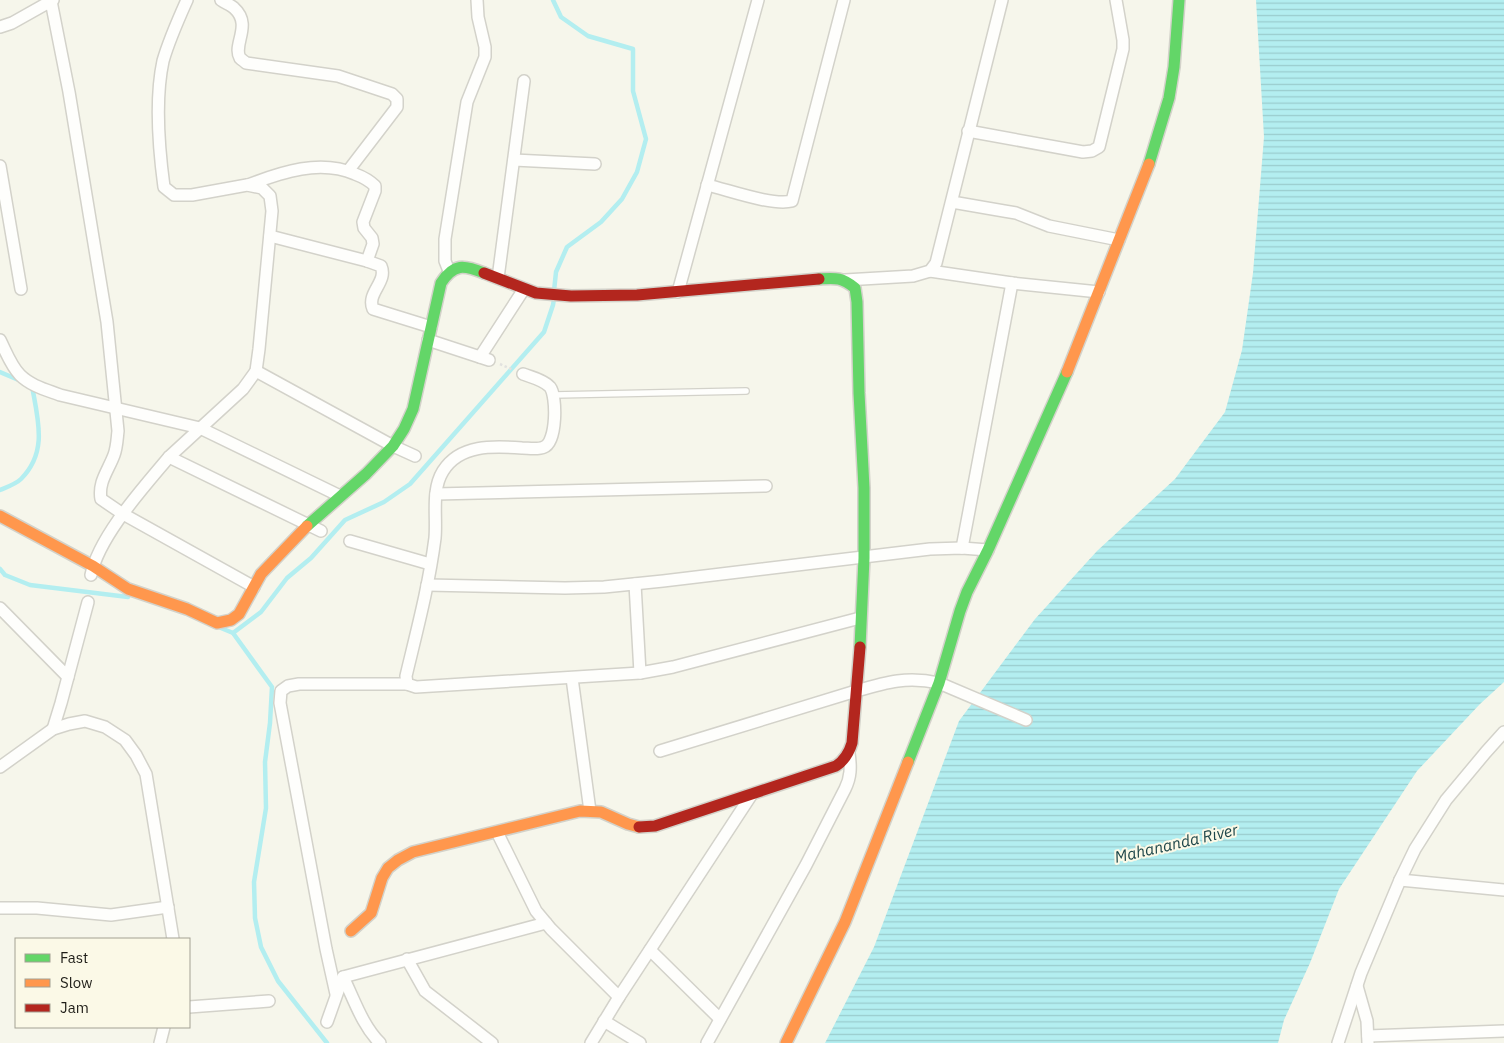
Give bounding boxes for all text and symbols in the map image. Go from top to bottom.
water label: Mahananda River [1112,819,1241,867]
legend [15,938,190,1028]
text: Fast [60,948,88,967]
text: Slow [60,973,93,992]
text: Jam [60,998,89,1017]

